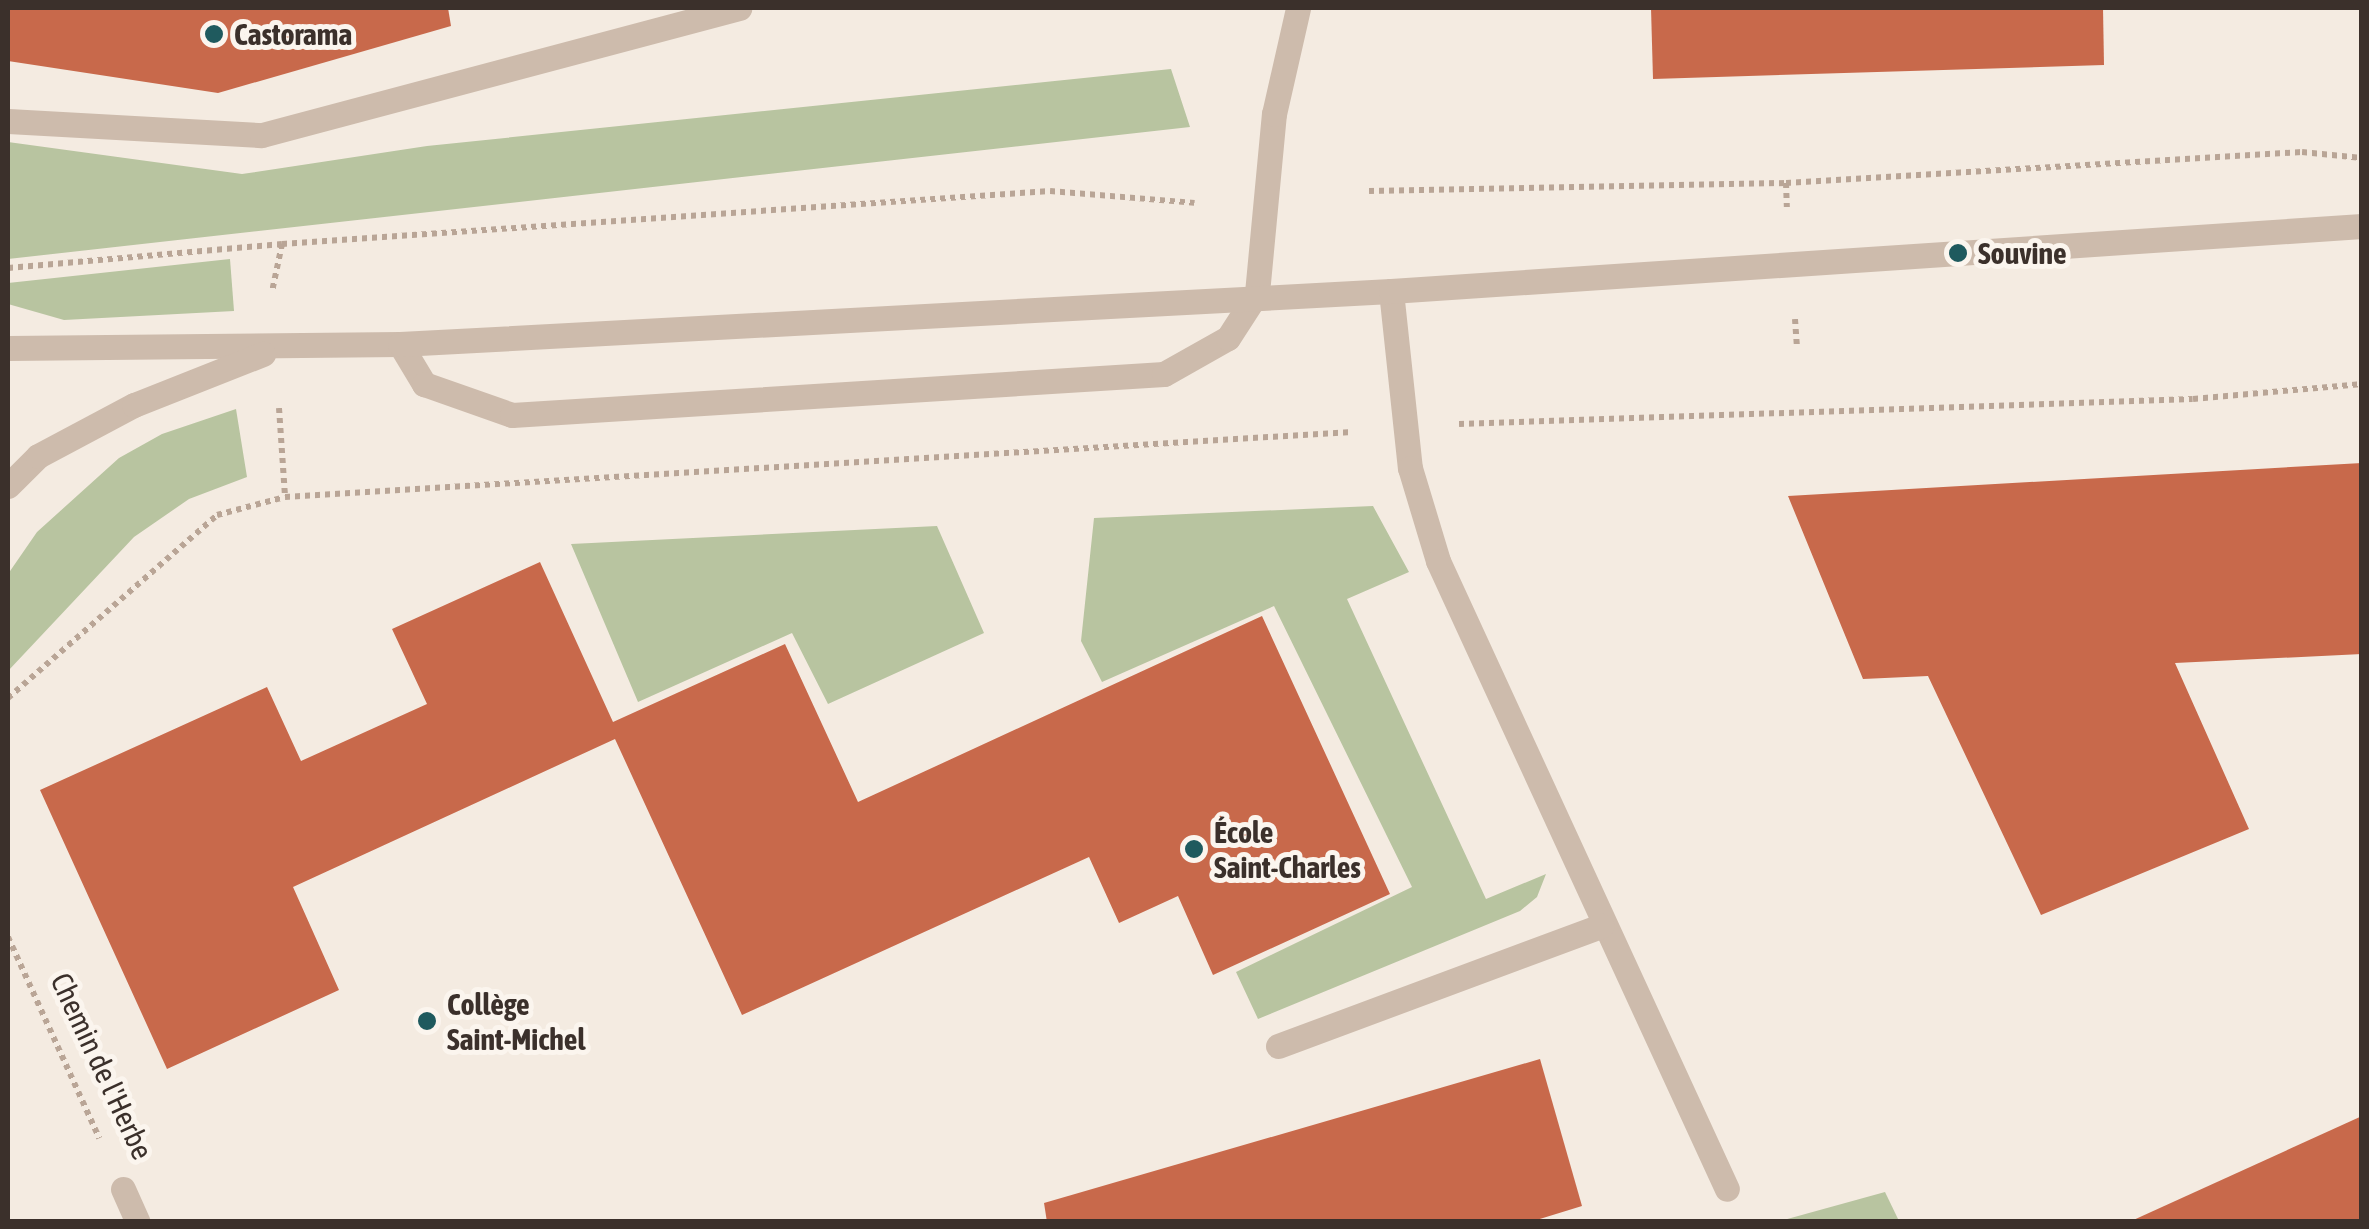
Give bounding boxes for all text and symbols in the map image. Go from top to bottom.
place label: Castorama [234,16,352,52]
marker: Castorama [203,23,225,45]
place label: Souvine [1978,235,2067,271]
marker: Souvine [1947,242,1969,264]
place label: École Saint-Charles [1214,814,1361,884]
marker: École Saint-Charles [1183,838,1205,860]
street label: Chemin de l'Herbe [43,967,161,1165]
place label: Collège Saint-Michel [447,986,585,1056]
marker: Collège Saint-Michel [416,1010,438,1032]

